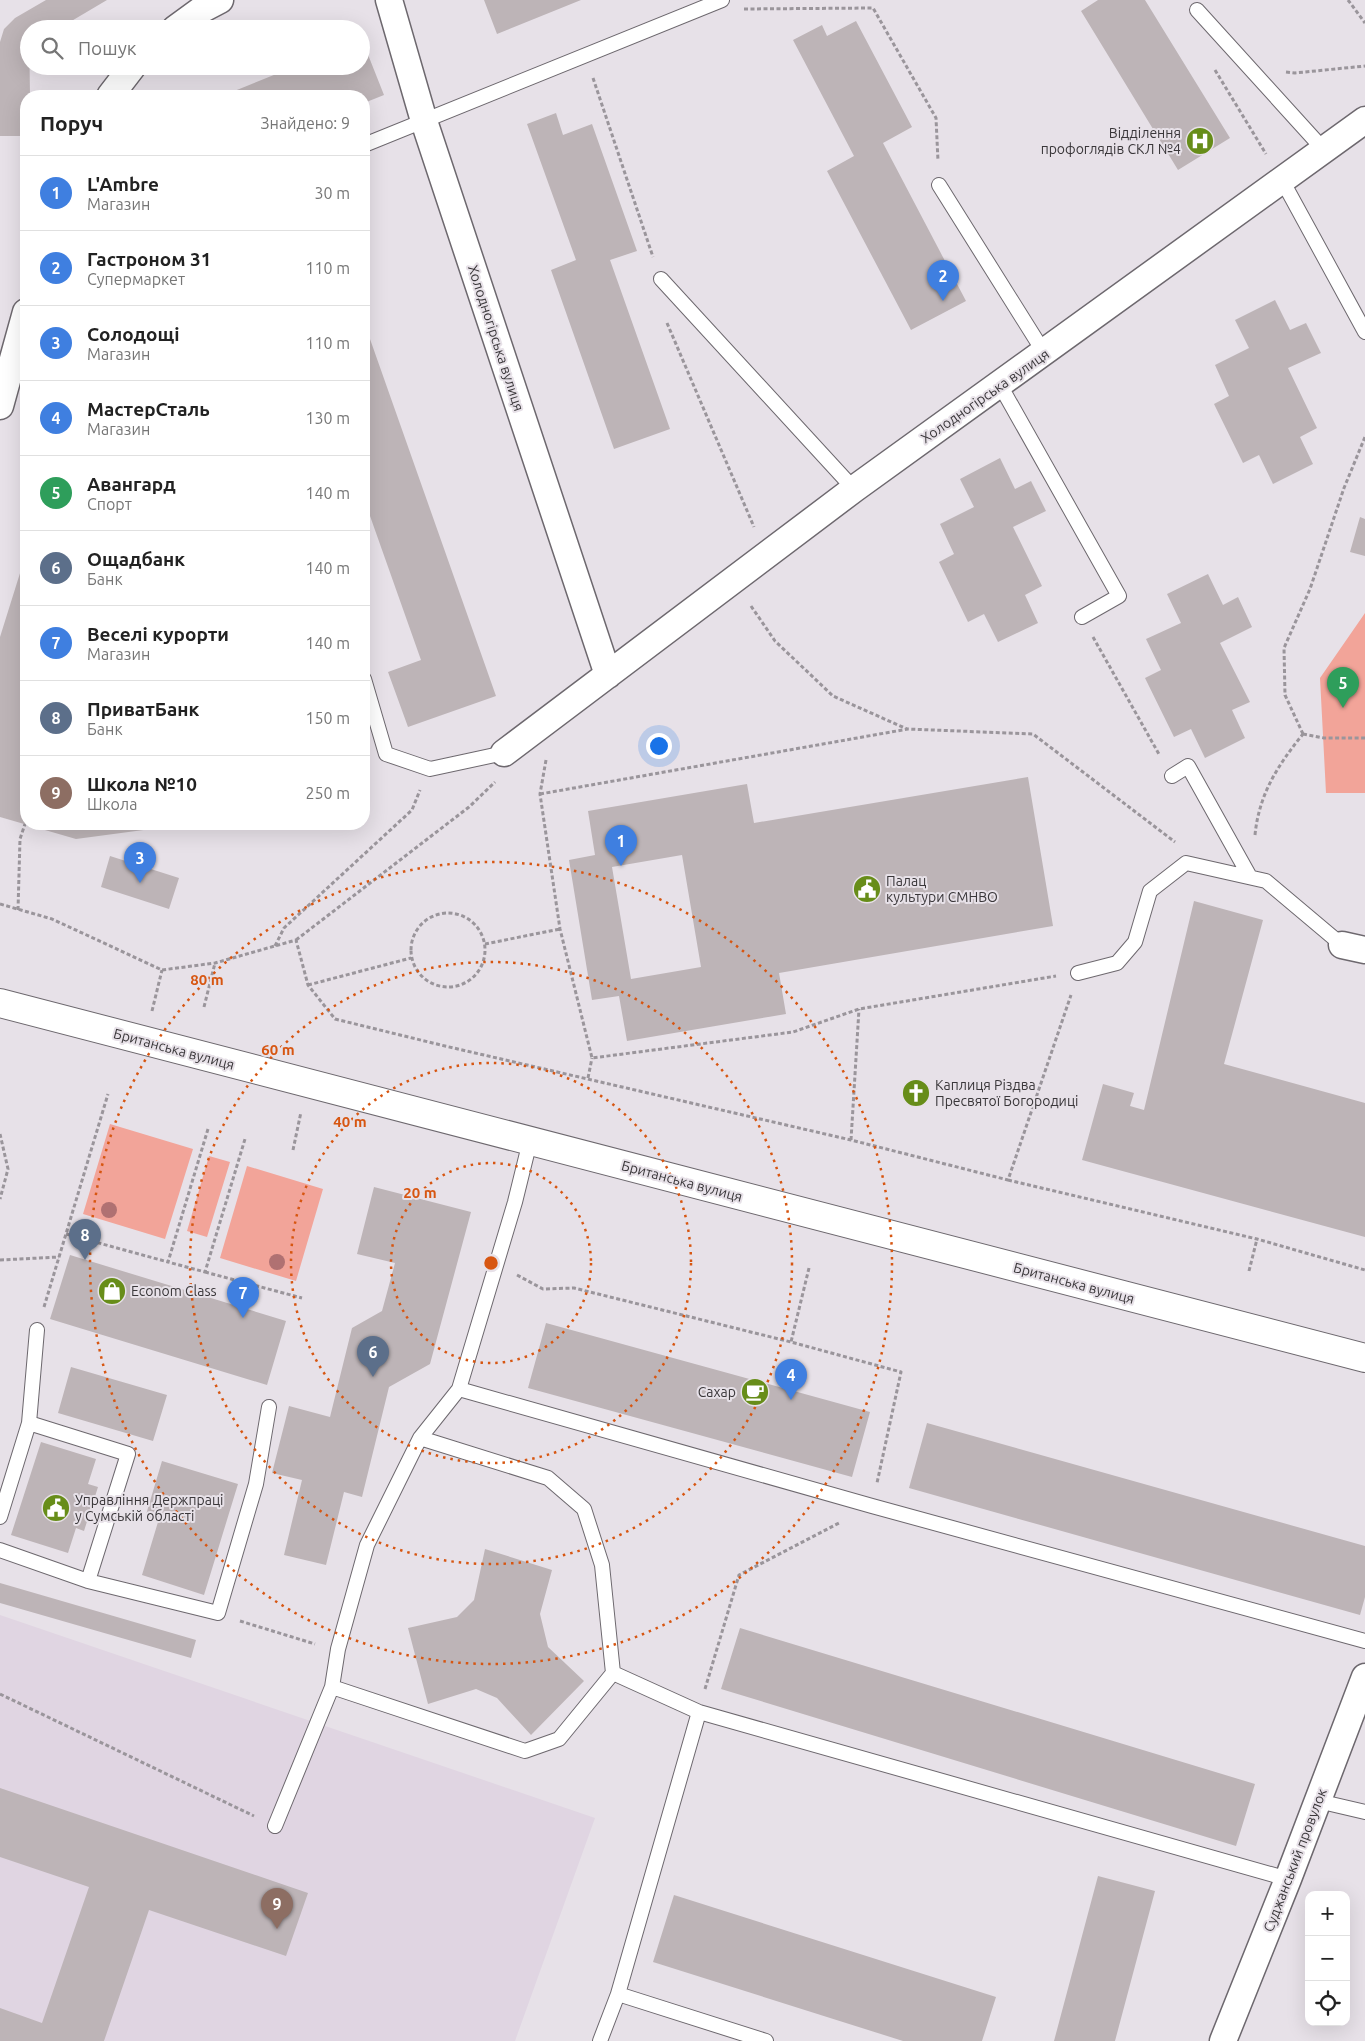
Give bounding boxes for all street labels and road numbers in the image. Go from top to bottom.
street label: Холодногірська вулиця [465,263,527,413]
street label: Холодногірська вулиця [918,346,1052,446]
street label: Британська вулиця [112,1025,236,1073]
street label: Британська вулиця [620,1157,744,1205]
street label: Британська вулиця [1012,1259,1136,1307]
street label: Суджанський провулок [1260,1786,1330,1934]

